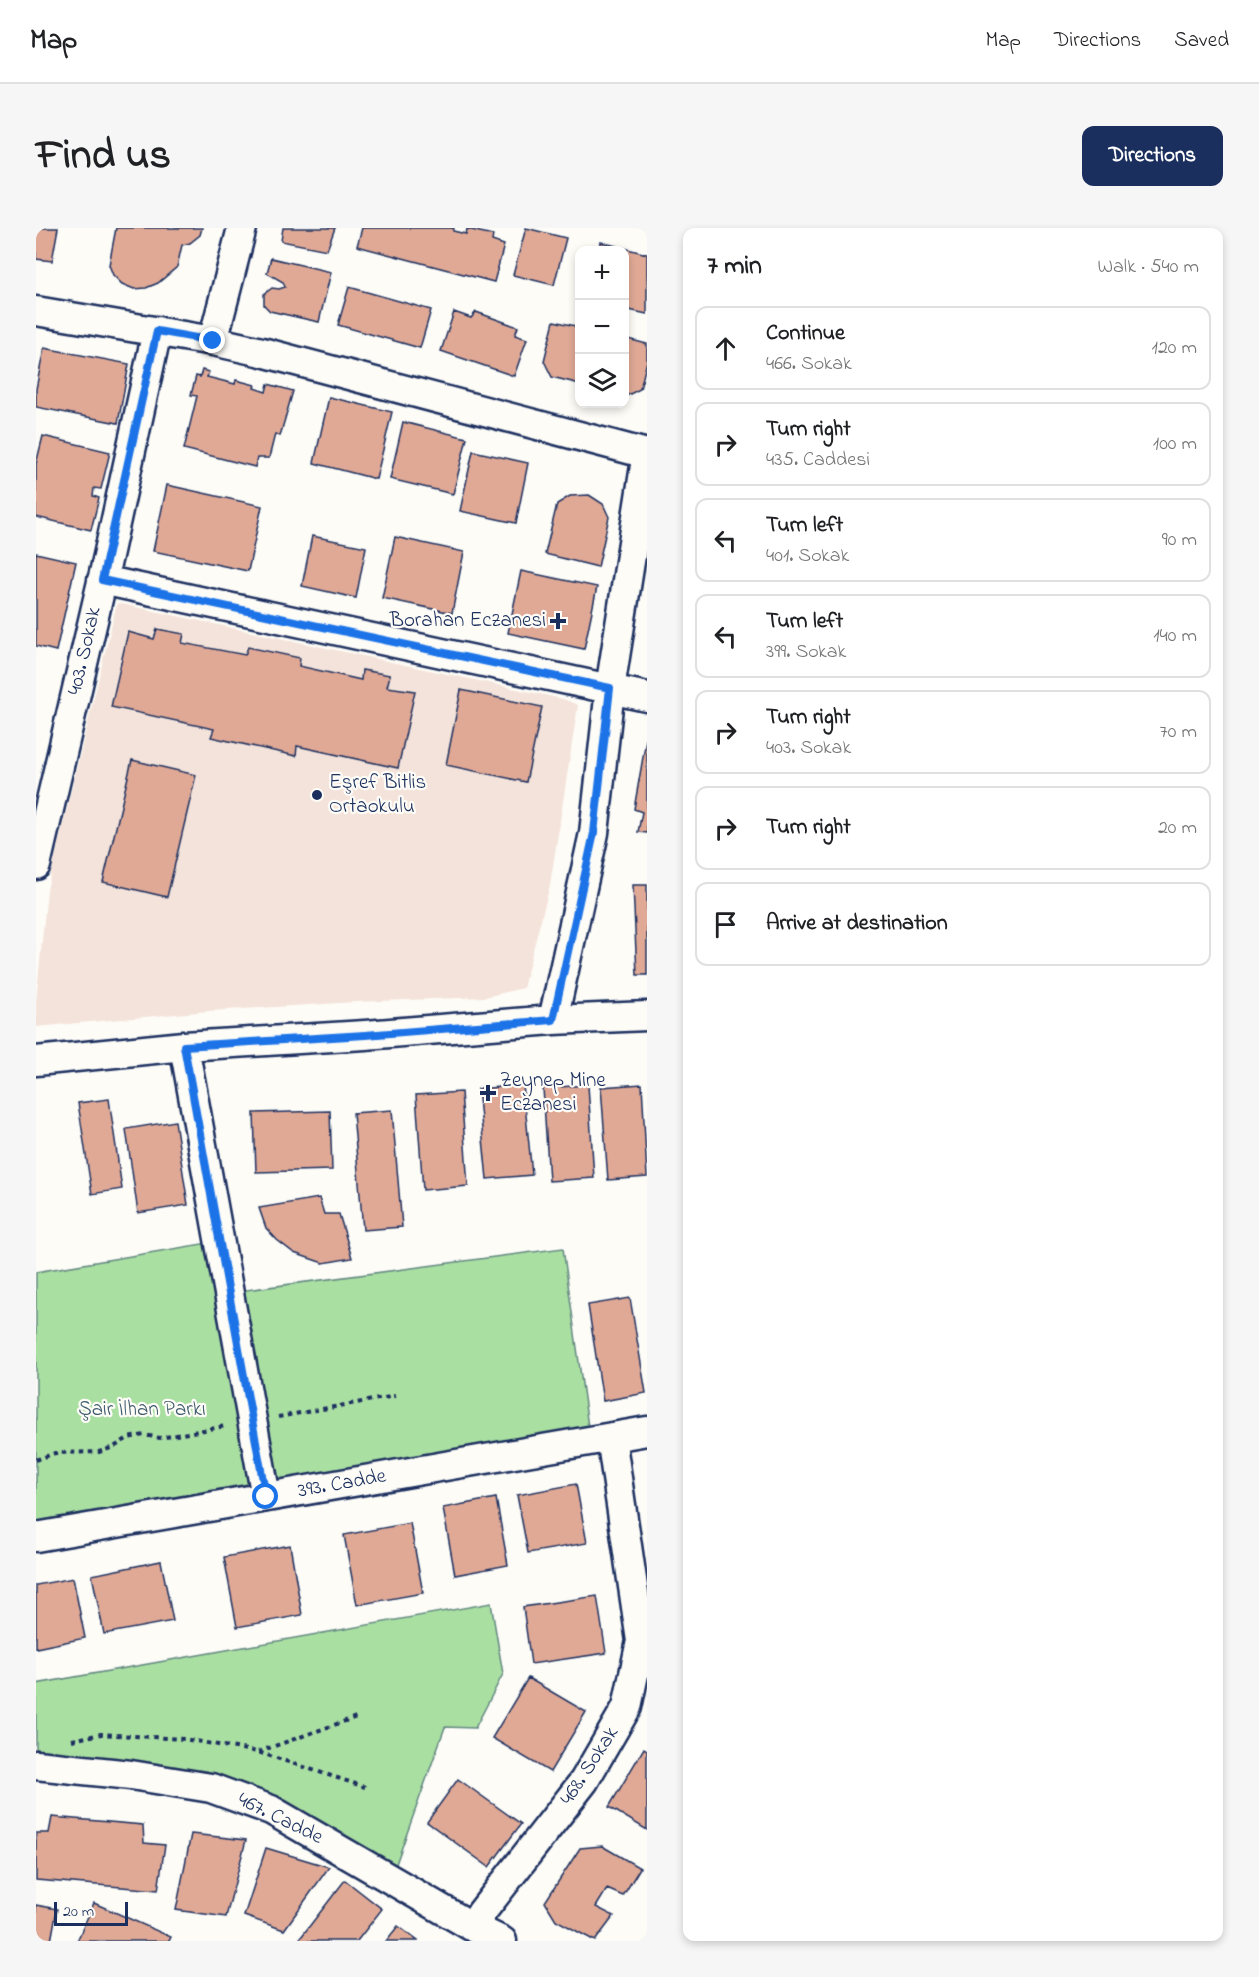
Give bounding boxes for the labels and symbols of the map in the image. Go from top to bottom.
route end [199,327,225,353]
street label: 403. Sokak [60,603,110,698]
place label: Borahan Eczanesi [389,606,546,636]
marker: Borahan Eczanesi [551,614,565,628]
place label: Eşref Bitlis Ortaokulu [329,768,426,822]
marker: Eşref Bitlis Ortaokulu [310,788,324,802]
place label: Zeynep Mine Eczanesi [500,1066,606,1120]
marker: Zeynep Mine Eczanesi [481,1086,495,1100]
park label: Şair İlhan Parkı [78,1395,206,1425]
street label: 393. Cadde [296,1461,389,1507]
route start [252,1483,278,1509]
street label: 468. Sokak [553,1720,627,1811]
street label: 467. Cadde [232,1785,328,1853]
scale bar [54,1899,128,1926]

